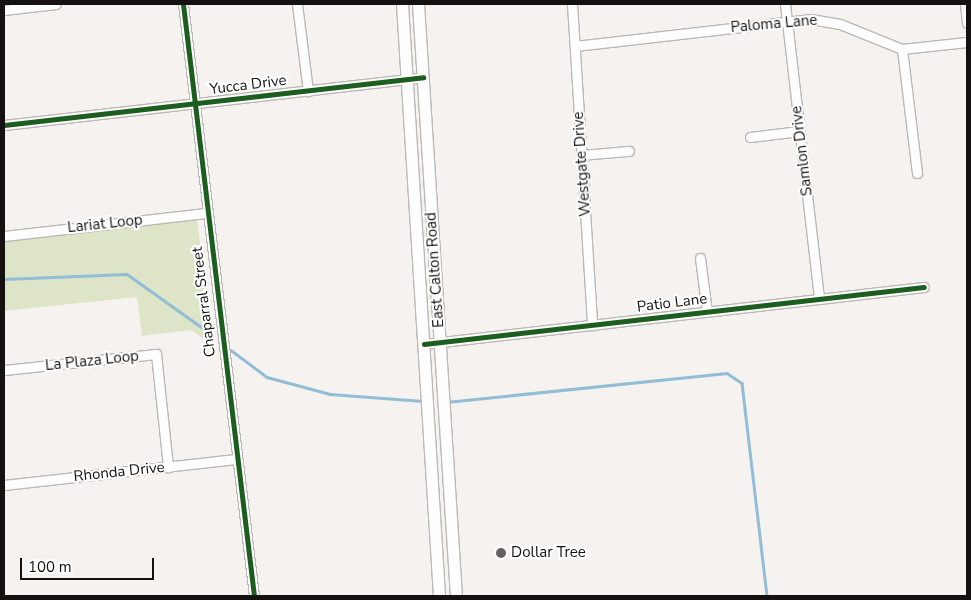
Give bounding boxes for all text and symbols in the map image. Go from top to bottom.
street label: Paloma Lane [730,11,818,37]
street label: Yucca Drive [209,71,287,99]
street label: Samlon Drive [788,105,816,197]
street label: Westgate Drive [569,111,595,217]
street label: Lariat Loop [67,211,143,237]
street label: East Calton Road [422,212,448,328]
street label: Chaparral Street [188,246,220,358]
street label: Patio Lane [636,290,708,316]
street label: La Plaza Loop [44,347,140,375]
street label: Rhonda Drive [73,458,165,486]
place label: Dollar Tree [511,544,586,562]
marker: Dollar Tree [495,547,507,559]
scale bar [22,548,156,580]
text: 100 m [28,557,72,577]

